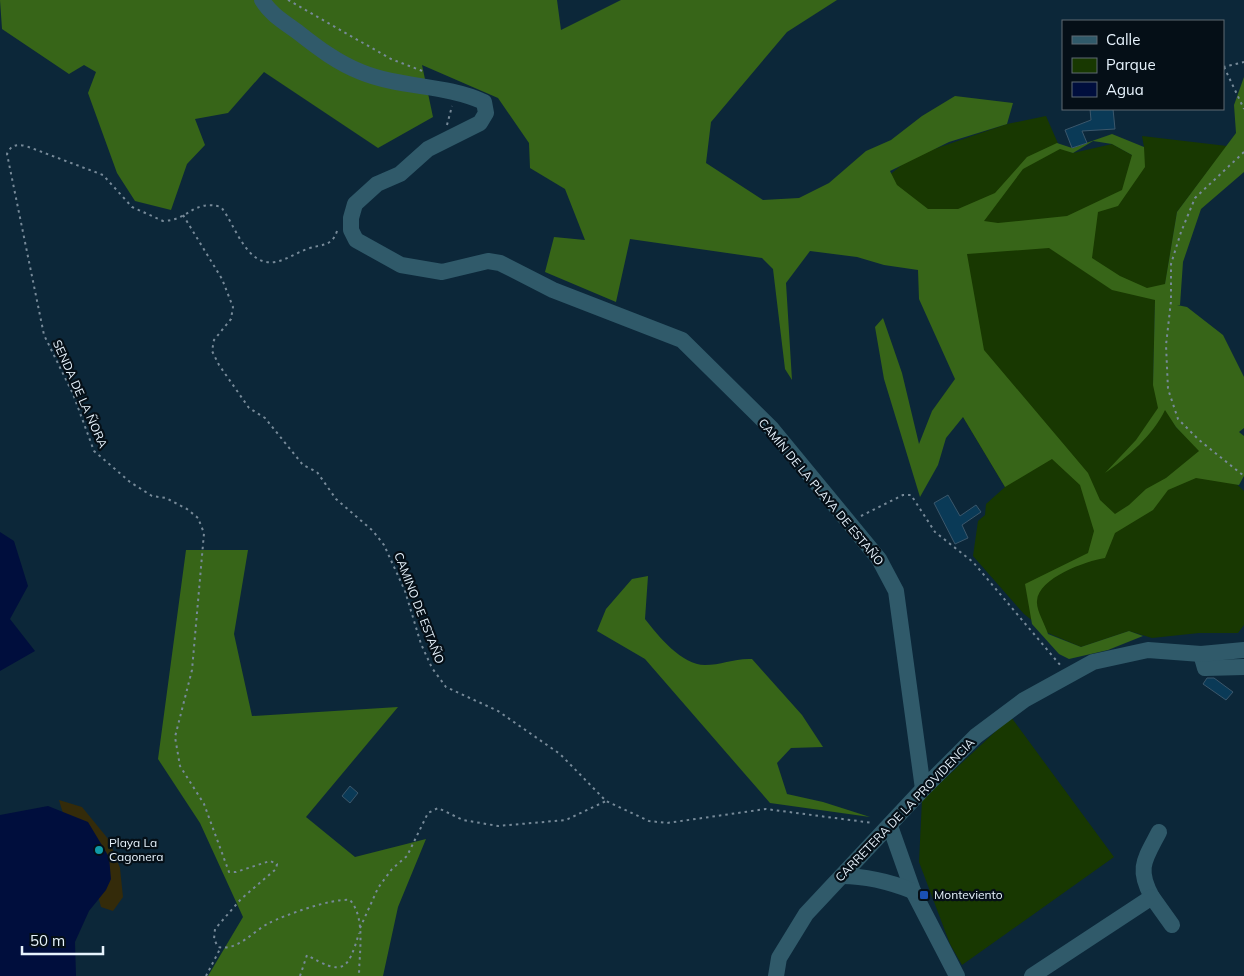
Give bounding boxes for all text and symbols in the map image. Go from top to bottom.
legend [1062,20,1224,110]
text: Calle [1106,30,1140,49]
text: Parque [1106,55,1156,74]
text: Agua [1106,80,1144,99]
street label: SENDA DE LA ÑORA [50,337,111,450]
street label: CAMÍN DE LA PLAYA DE ESTAÑO [756,415,887,568]
street label: CAMINO DE ESTAÑO [391,550,448,666]
street label: CARRETERA DE LA PROVIDENCIA [832,735,977,885]
place label: Playa La Cagonera [109,835,163,864]
marker: Playa La Cagonera [93,844,105,856]
place label: Monteviento [934,887,1003,902]
marker: Monteviento [918,889,930,901]
scale bar [22,924,104,956]
text: 50 m [30,931,65,950]

